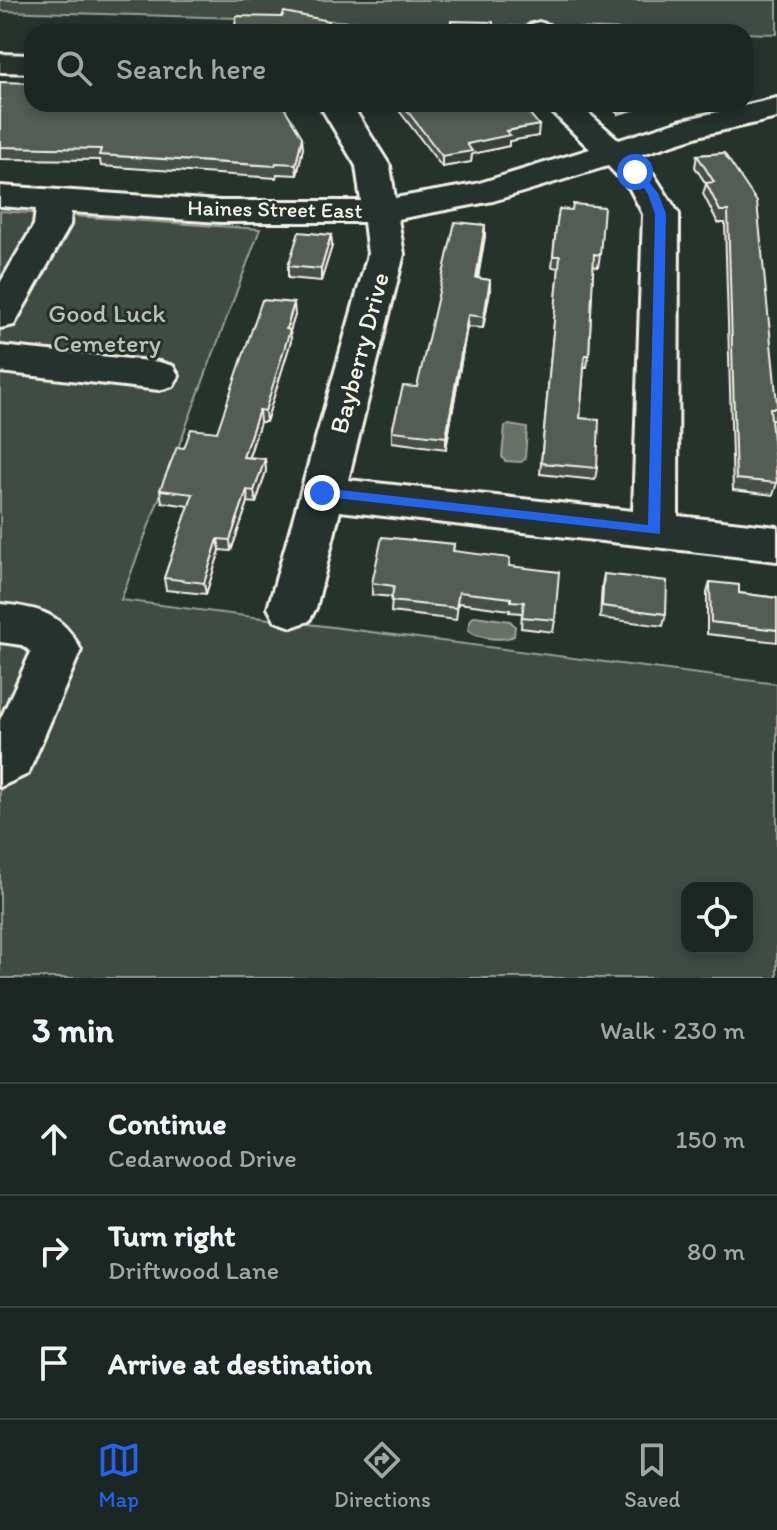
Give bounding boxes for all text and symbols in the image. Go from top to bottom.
search box [24,24,753,112]
icon: search [52,46,96,90]
text: Search here [116,50,266,87]
route start [617,154,653,190]
street label: Haines Street East [187,194,363,224]
street label: Bayberry Drive [322,269,396,437]
park label: Good Luck Cemetery [48,297,166,359]
route end [304,475,340,511]
map controls [681,882,753,954]
button: locate [681,882,753,954]
text: 3 min [32,1010,114,1051]
text: Walk · 230 m [600,1014,745,1046]
text: Continue [108,1105,227,1142]
icon: ahead [32,1117,76,1161]
text: 150 m [676,1123,745,1155]
text: Cedarwood Drive [108,1142,297,1174]
text: Turn right [108,1217,236,1254]
icon: right [32,1229,76,1273]
text: 80 m [687,1235,745,1267]
text: Driftwood Lane [108,1254,279,1286]
icon: arrive [32,1341,76,1385]
text: Arrive at destination [108,1345,372,1382]
tab: Map [97,1438,141,1513]
tab: Directions [334,1438,431,1513]
tab: Saved [624,1438,680,1513]

